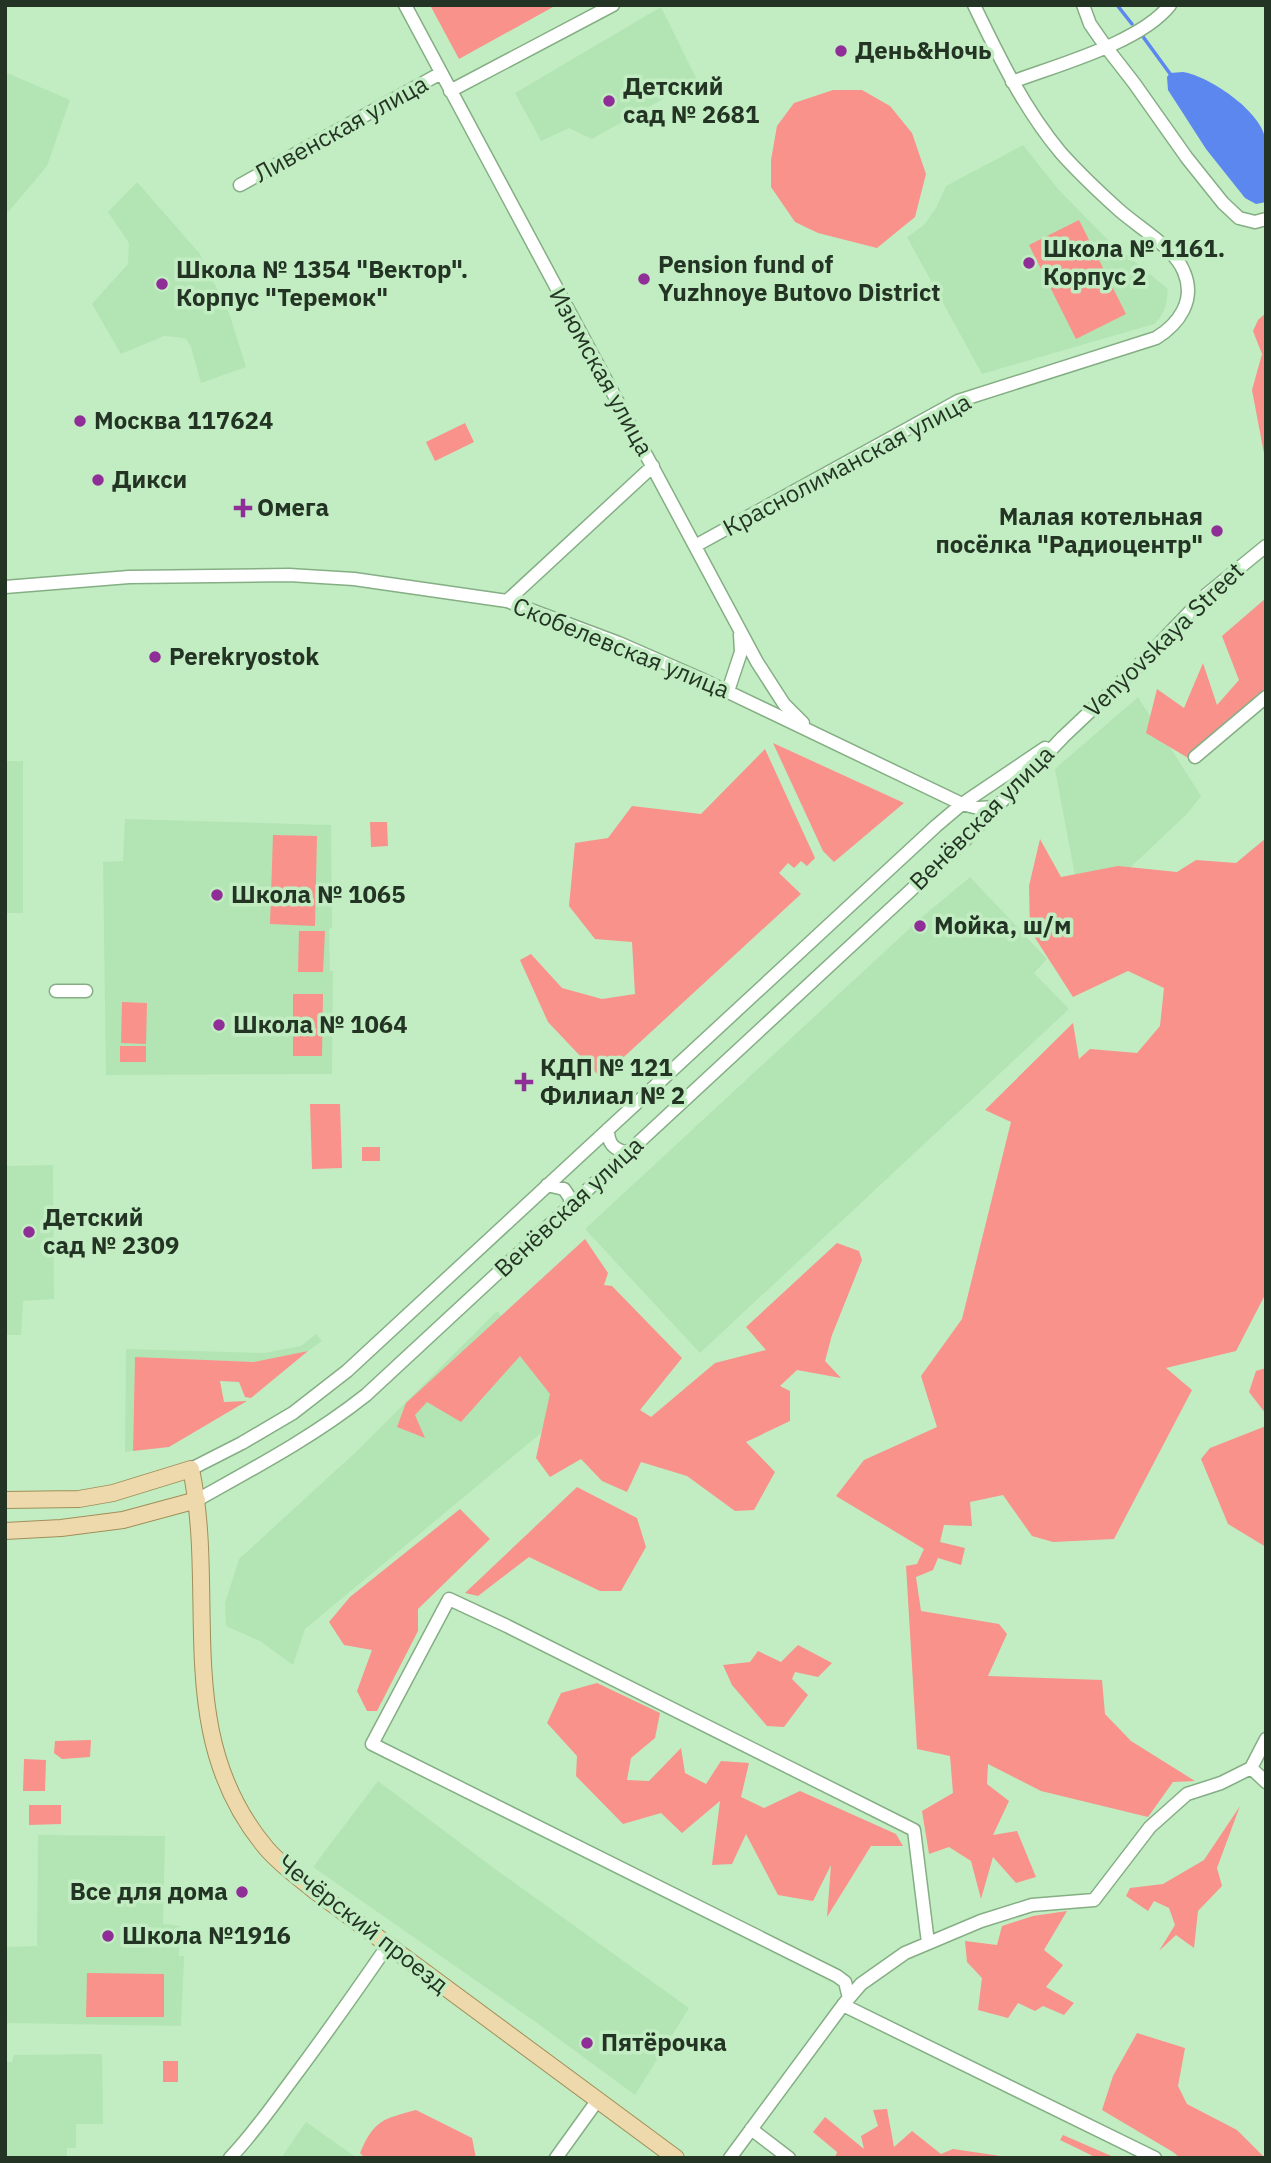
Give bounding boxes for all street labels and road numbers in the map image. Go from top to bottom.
street label: Ливенская улица [248,67,433,189]
street label: Изюмская улица [542,282,661,461]
street label: Краснолиманская улица [717,385,976,543]
street label: Venyovskaya Street [1077,555,1250,724]
street label: Скобелевская улица [508,589,735,705]
street label: Венёвская улица [902,738,1061,897]
street label: Венёвская улица [487,1129,650,1284]
street label: Чечёрский проезд [272,1846,456,2000]

